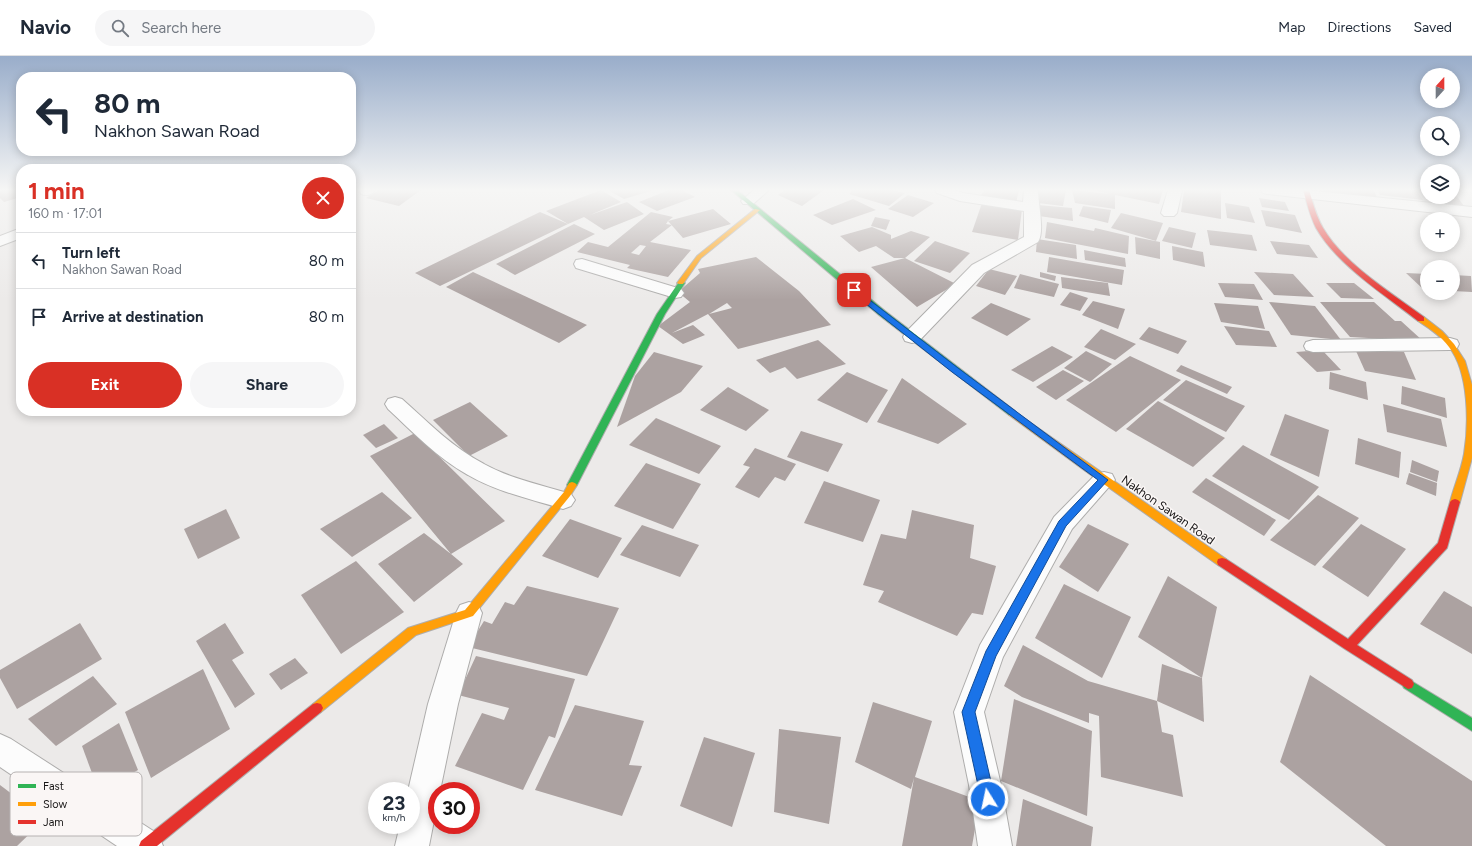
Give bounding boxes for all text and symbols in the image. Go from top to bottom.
search box [95,10,375,46]
text: Navio [20,16,71,39]
icon: search [109,17,131,39]
text: Search here [141,19,221,37]
text: Map [1278,19,1306,36]
text: Directions [1328,19,1391,36]
text: Saved [1413,19,1452,36]
north arrow [1420,68,1460,108]
map controls [1420,68,1460,300]
text: 80 m [94,86,160,120]
icon: left [28,88,80,140]
button: search [1420,116,1460,156]
text: Nakhon Sawan Road [94,120,260,142]
button: layers [1420,164,1460,204]
text: 1 min [28,176,85,205]
button: close [302,177,344,219]
text: 160 m · 17:01 [28,206,102,221]
button: + [1420,212,1460,252]
text: Turn left [62,244,120,262]
icon: left [28,250,50,272]
text: 80 m [309,252,344,270]
button: − [1420,260,1460,300]
text: Nakhon Sawan Road [62,262,182,277]
pin [837,273,871,307]
icon: arrive [843,279,865,301]
icon: arrive [28,306,50,328]
text: Arrive at destination [62,308,203,326]
text: 80 m [309,308,344,326]
button: Exit [28,362,182,408]
button: Share [190,362,344,408]
street label: Nakhon Sawan Road [1119,473,1217,547]
legend [10,772,142,836]
position arrow [967,778,1009,820]
text: Fast [43,780,64,793]
speed limit sign: 30 [428,782,480,834]
text: 23 [383,791,405,815]
text: Slow [43,798,67,811]
text: km/h [383,811,405,824]
text: Jam [43,816,64,829]

